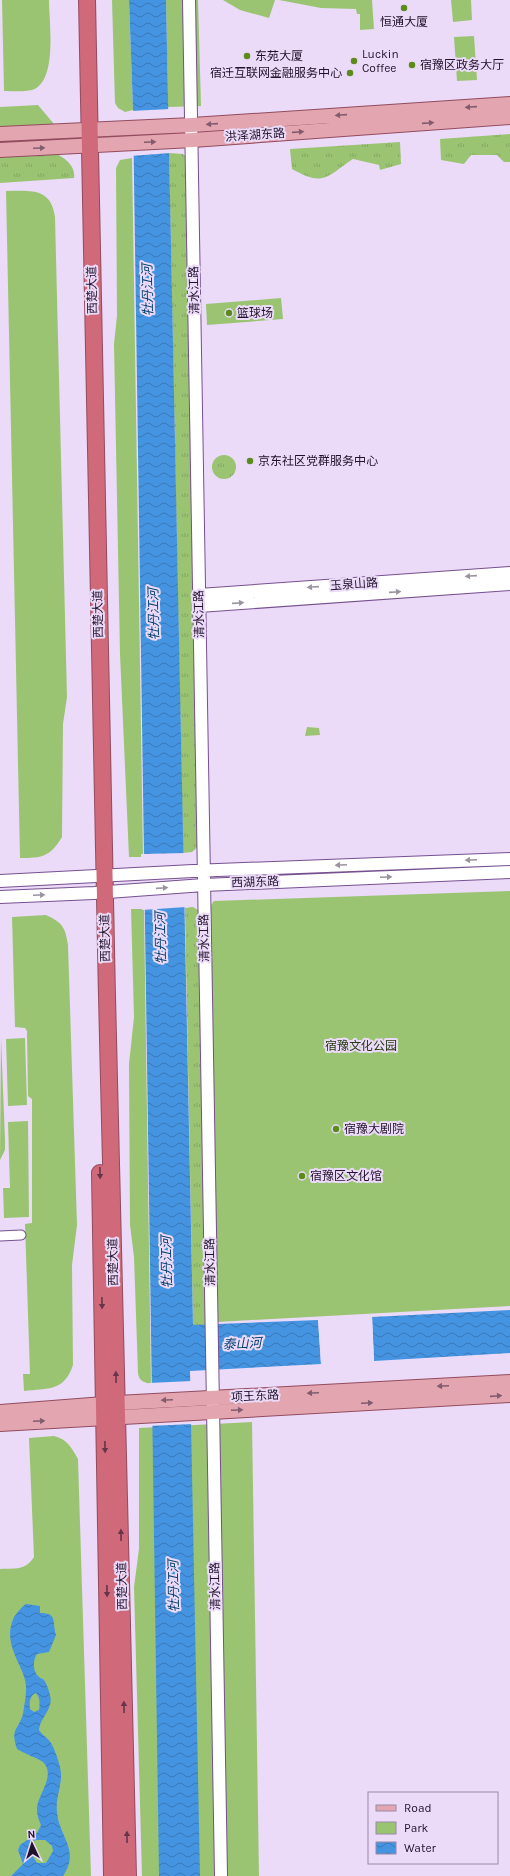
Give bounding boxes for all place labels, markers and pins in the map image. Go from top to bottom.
marker: 恒通大厦 [399,3,409,13]
place label: 恒通大厦 [380,15,428,29]
place label: Luckin Coffee [362,47,399,75]
place label: 东苑大厦 [255,49,303,63]
marker: 东苑大厦 [242,51,252,61]
marker: Luckin Coffee [349,56,359,66]
place label: 宿豫区政务大厅 [420,58,504,72]
marker: 宿豫区政务大厅 [407,60,417,70]
place label: 宿迁互联网金融服务中心 [210,66,342,80]
marker: 宿迁互联网金融服务中心 [345,68,355,78]
place label: 篮球场 [237,306,273,320]
marker: 篮球场 [224,308,234,318]
place label: 京东社区党群服务中心 [258,454,378,468]
marker: 京东社区党群服务中心 [245,456,255,466]
place label: 宿豫大剧院 [344,1122,404,1136]
marker: 宿豫大剧院 [331,1124,341,1134]
place label: 宿豫区文化馆 [310,1169,382,1183]
marker: 宿豫区文化馆 [297,1171,307,1181]

